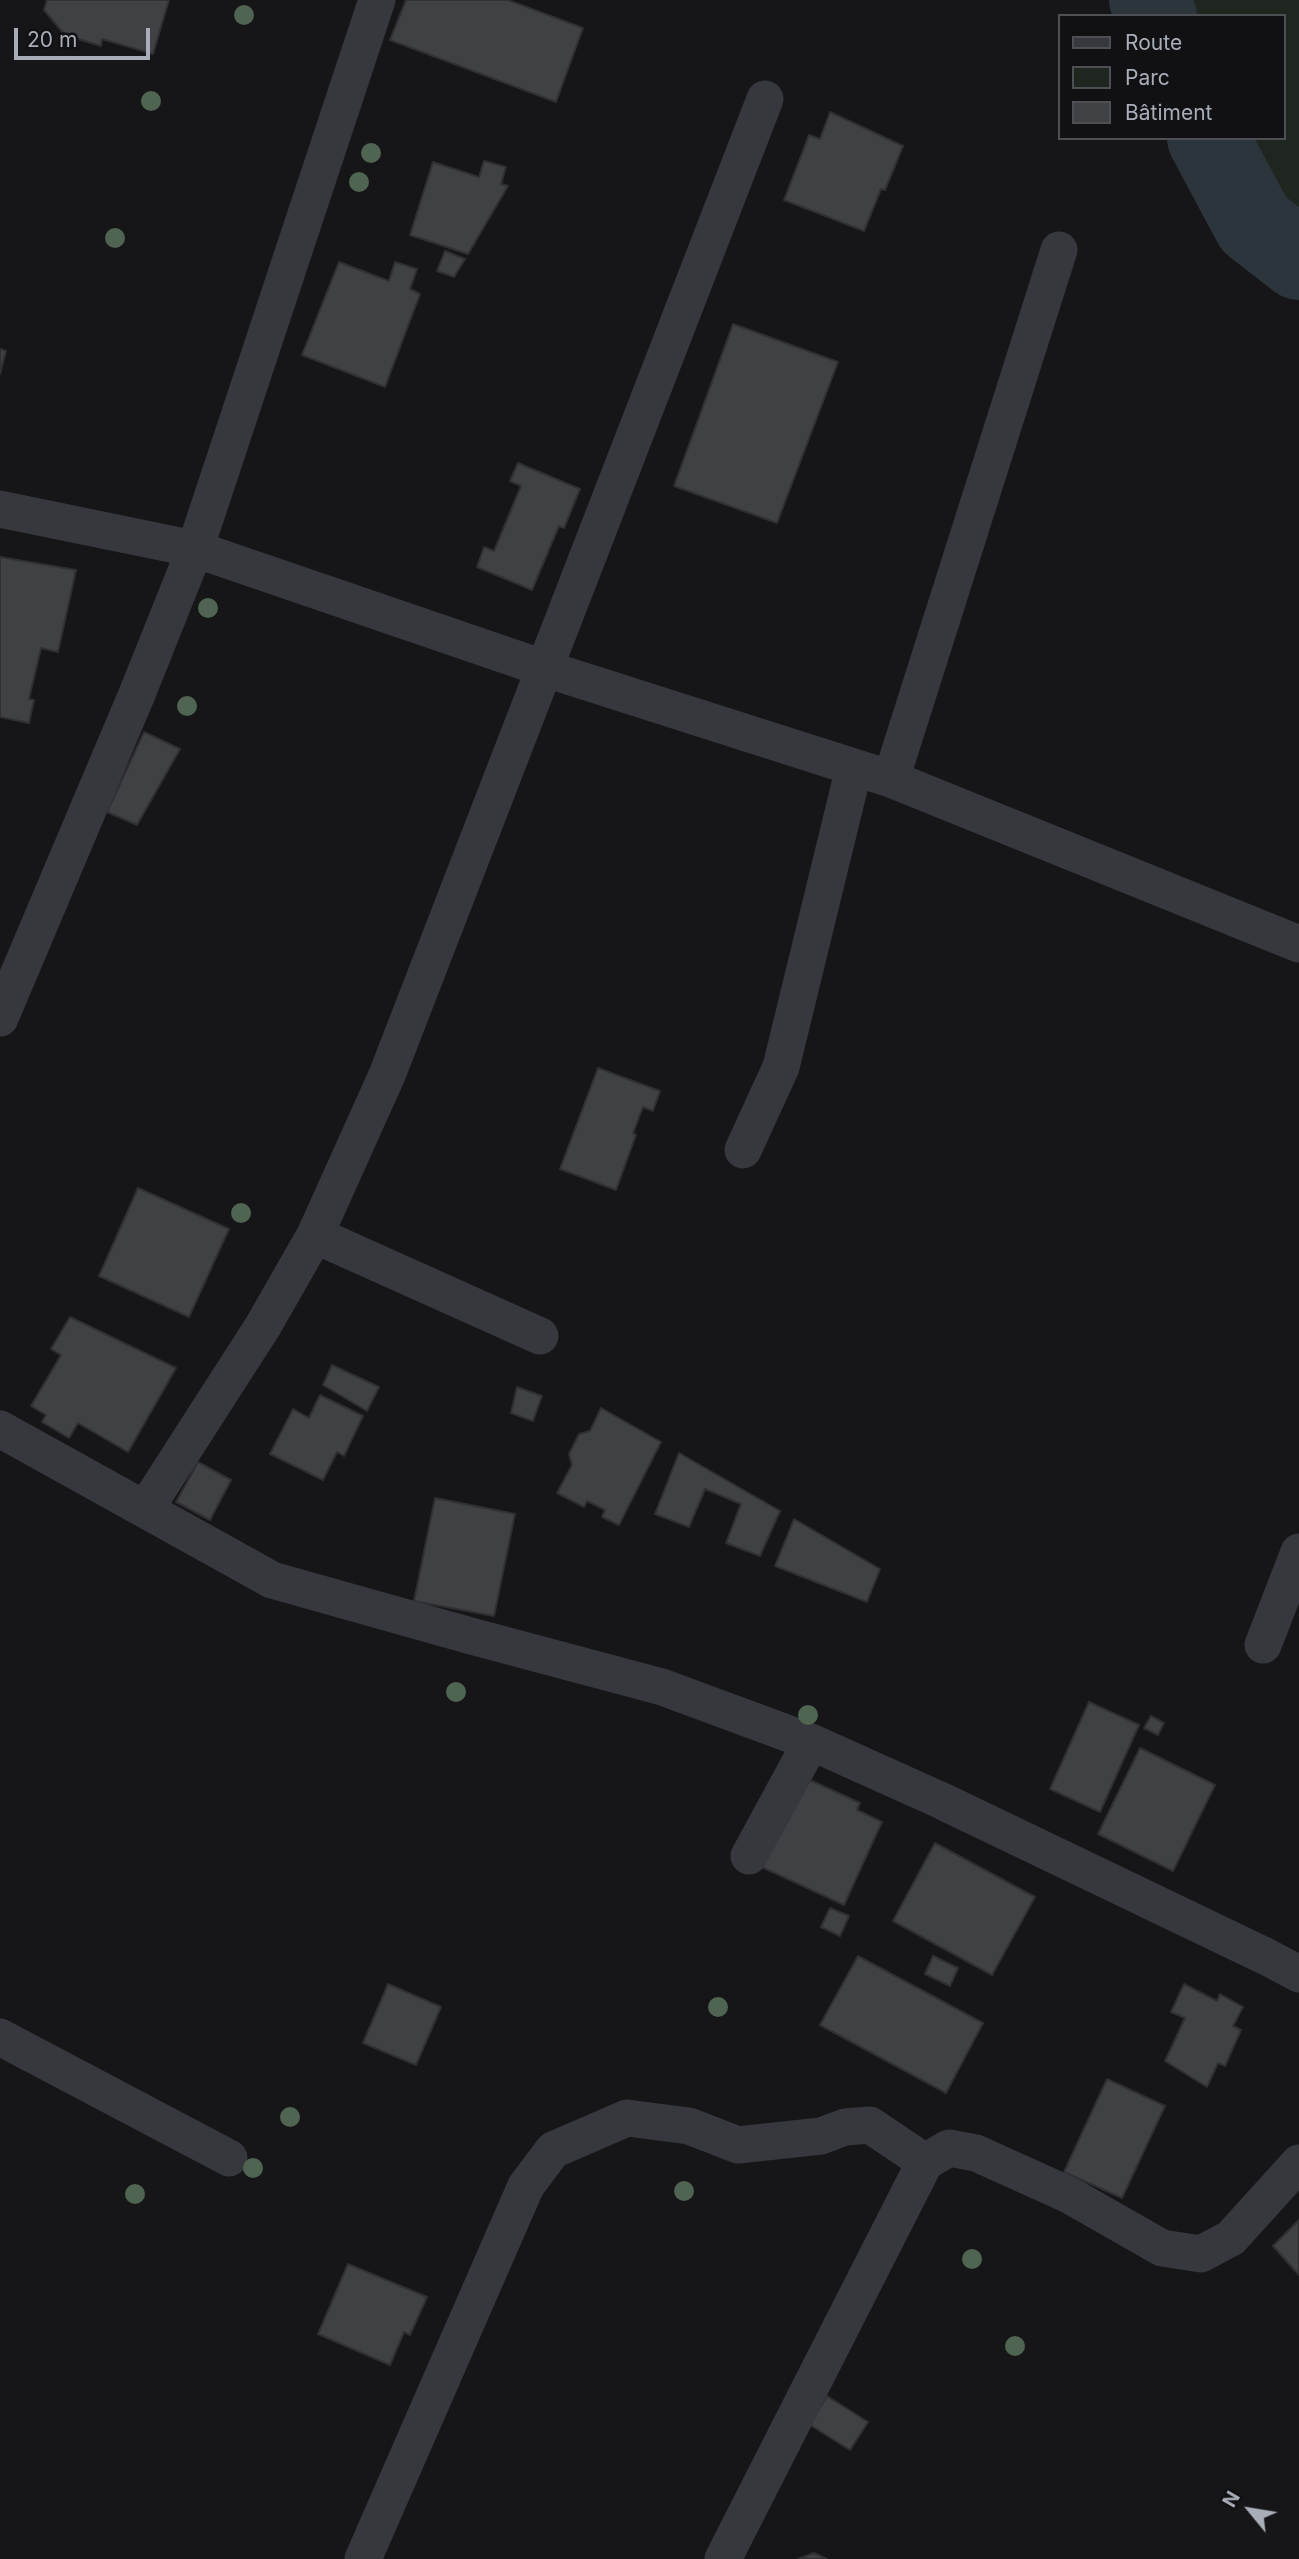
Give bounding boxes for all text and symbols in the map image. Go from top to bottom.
scale bar [18,14,154,58]
legend [1058,14,1285,140]
text: 20 m [27,27,77,52]
text: Route [1125,30,1182,55]
text: Parc [1125,65,1170,90]
text: Bâtiment [1125,100,1212,125]
north arrow [1215,2475,1285,2545]
text: N [1218,2487,1245,2511]

